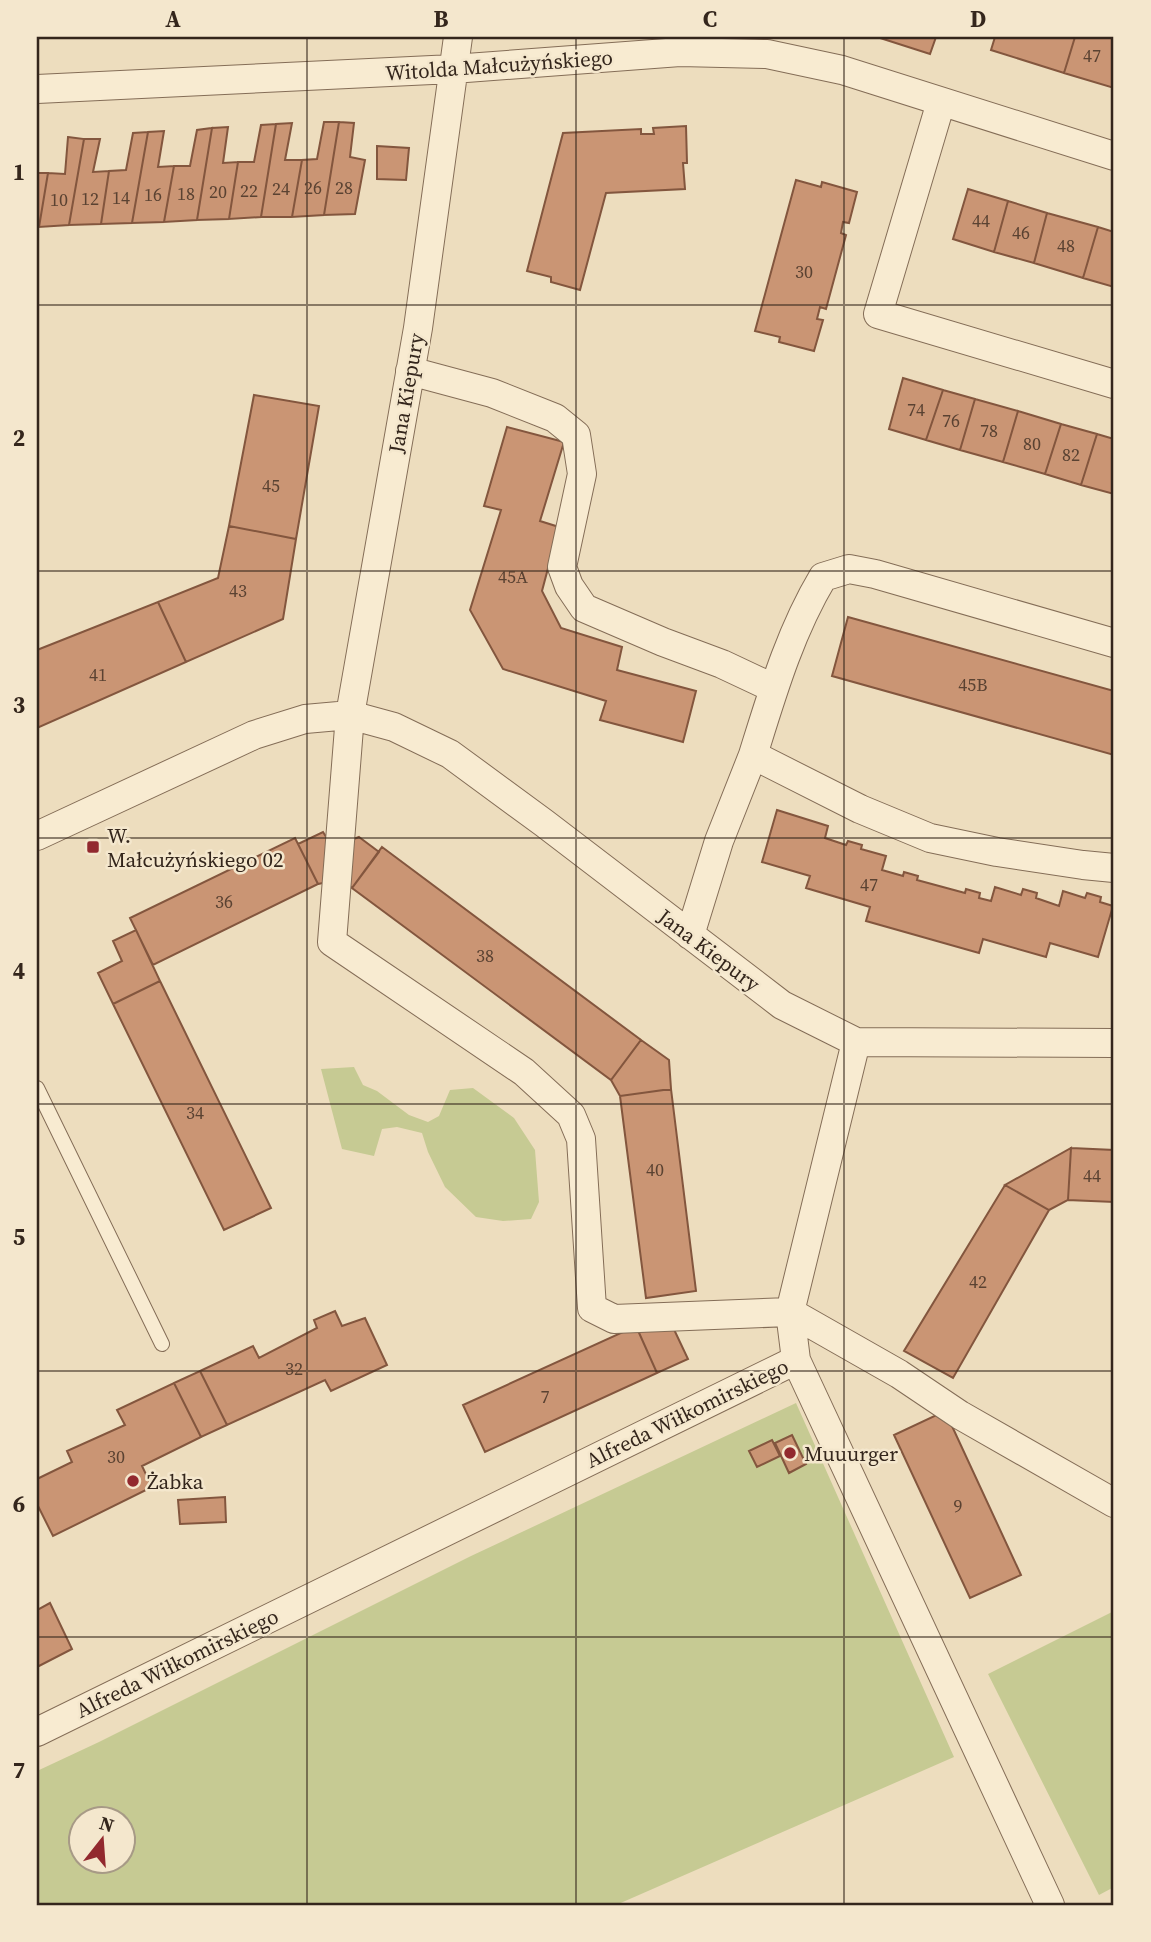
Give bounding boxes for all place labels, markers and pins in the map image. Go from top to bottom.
place label: W. Małcużyńskiego 02 [107,821,283,874]
marker: W. Małcużyńskiego 02 [85,839,101,855]
place label: Muuurger [804,1439,898,1468]
marker: Muuurger [782,1445,798,1461]
place label: Żabka [147,1467,204,1496]
marker: Żabka [125,1473,141,1489]

